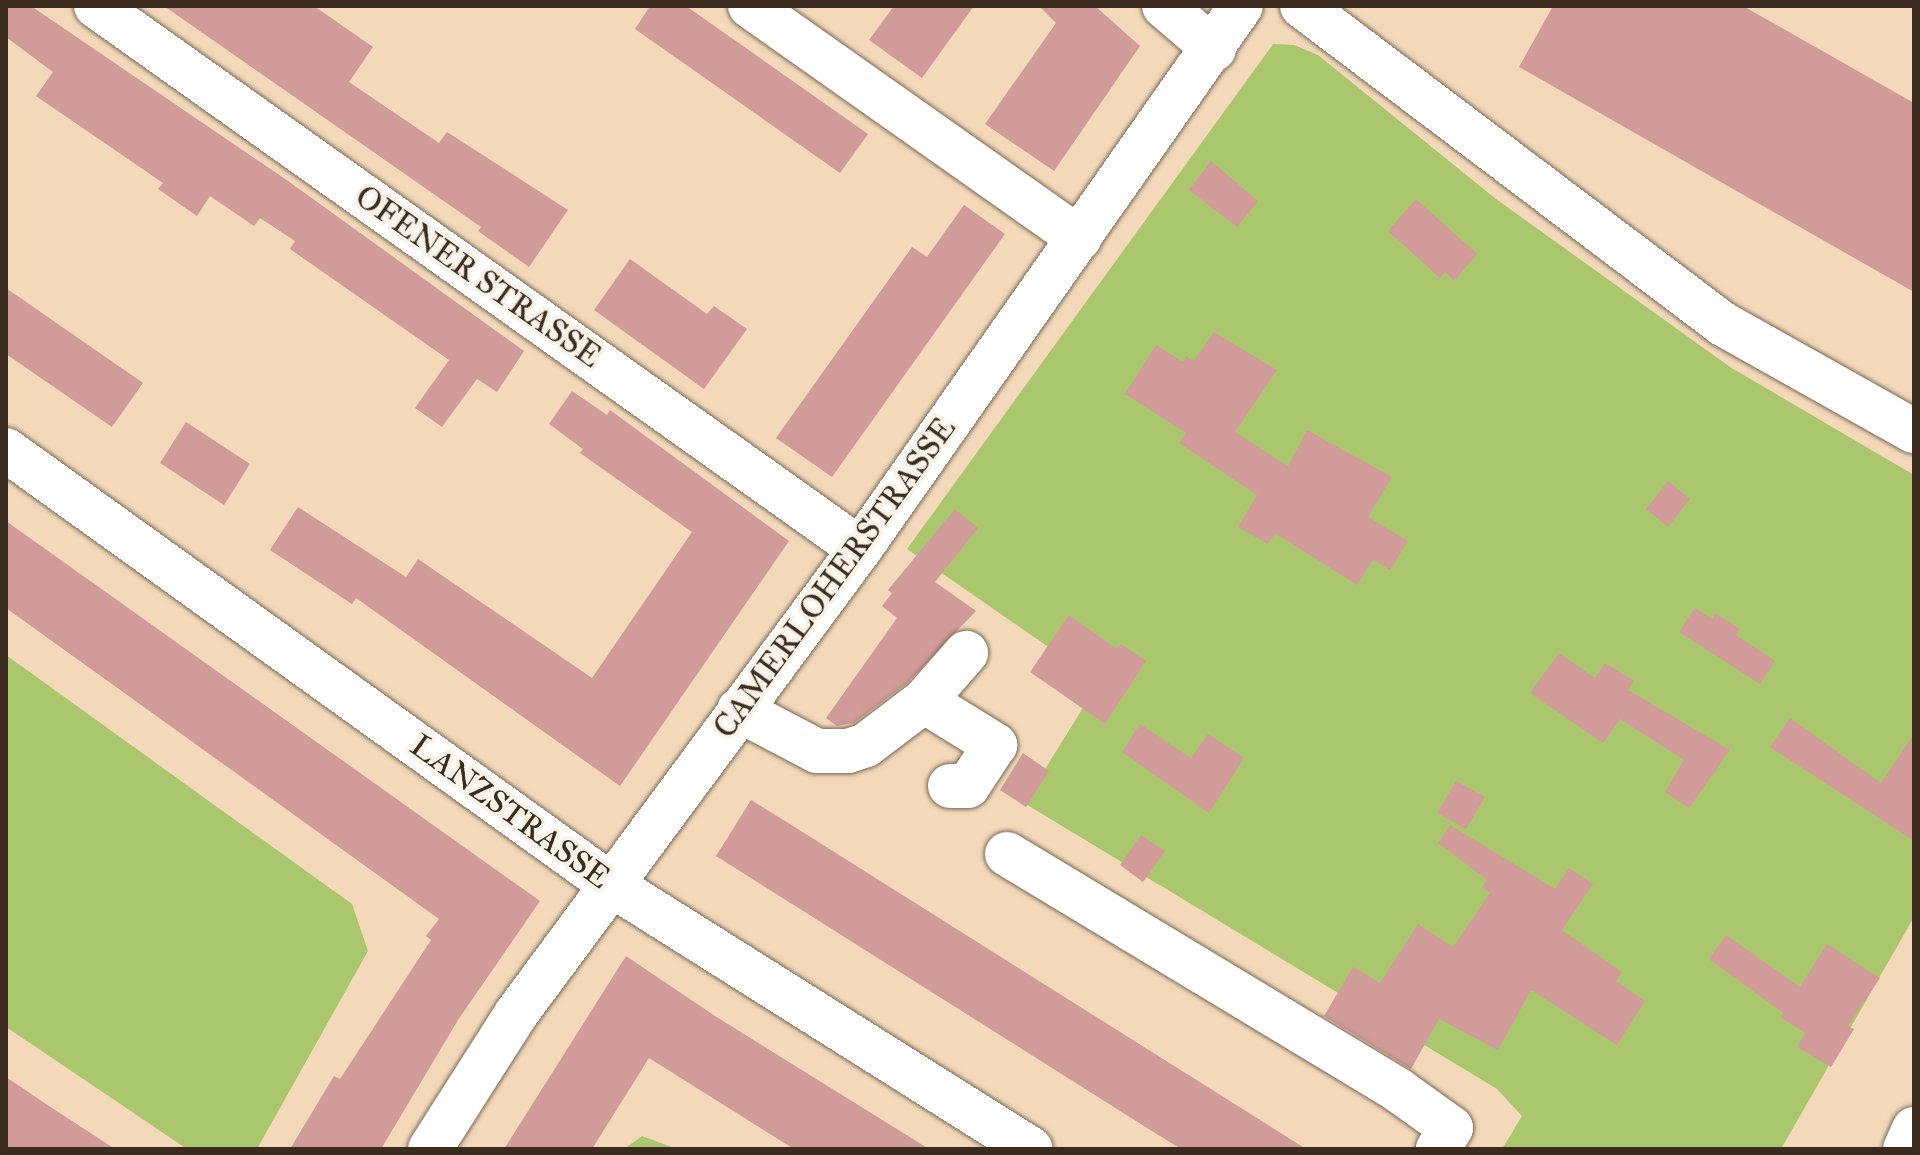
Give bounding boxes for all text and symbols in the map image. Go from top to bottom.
street label: OFENER STRASSE [348,178,608,376]
street label: CAMERLOHERSTRASSE [706,410,964,746]
street label: LANZSTRASSE [403,727,617,897]

